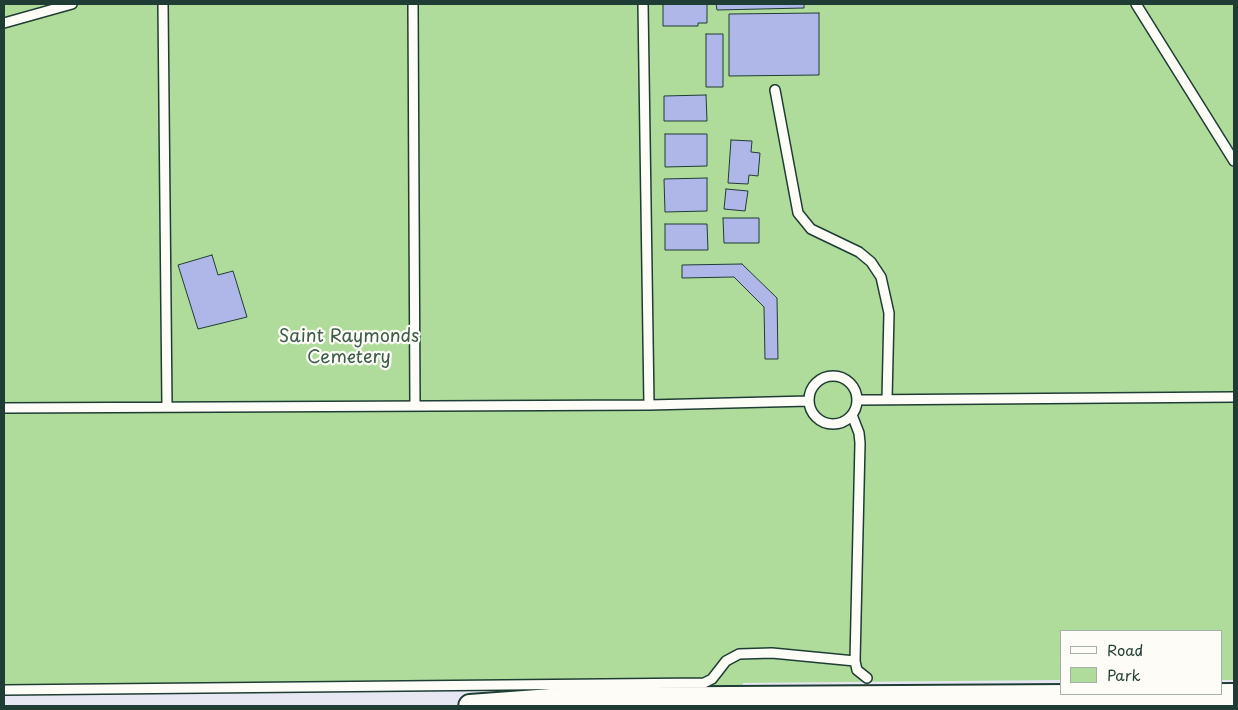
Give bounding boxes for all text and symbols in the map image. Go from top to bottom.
park label: Saint Raymonds Cemetery [279,326,419,368]
legend [1060,630,1223,695]
text: Road [1107,638,1143,661]
text: Park [1107,663,1141,686]

